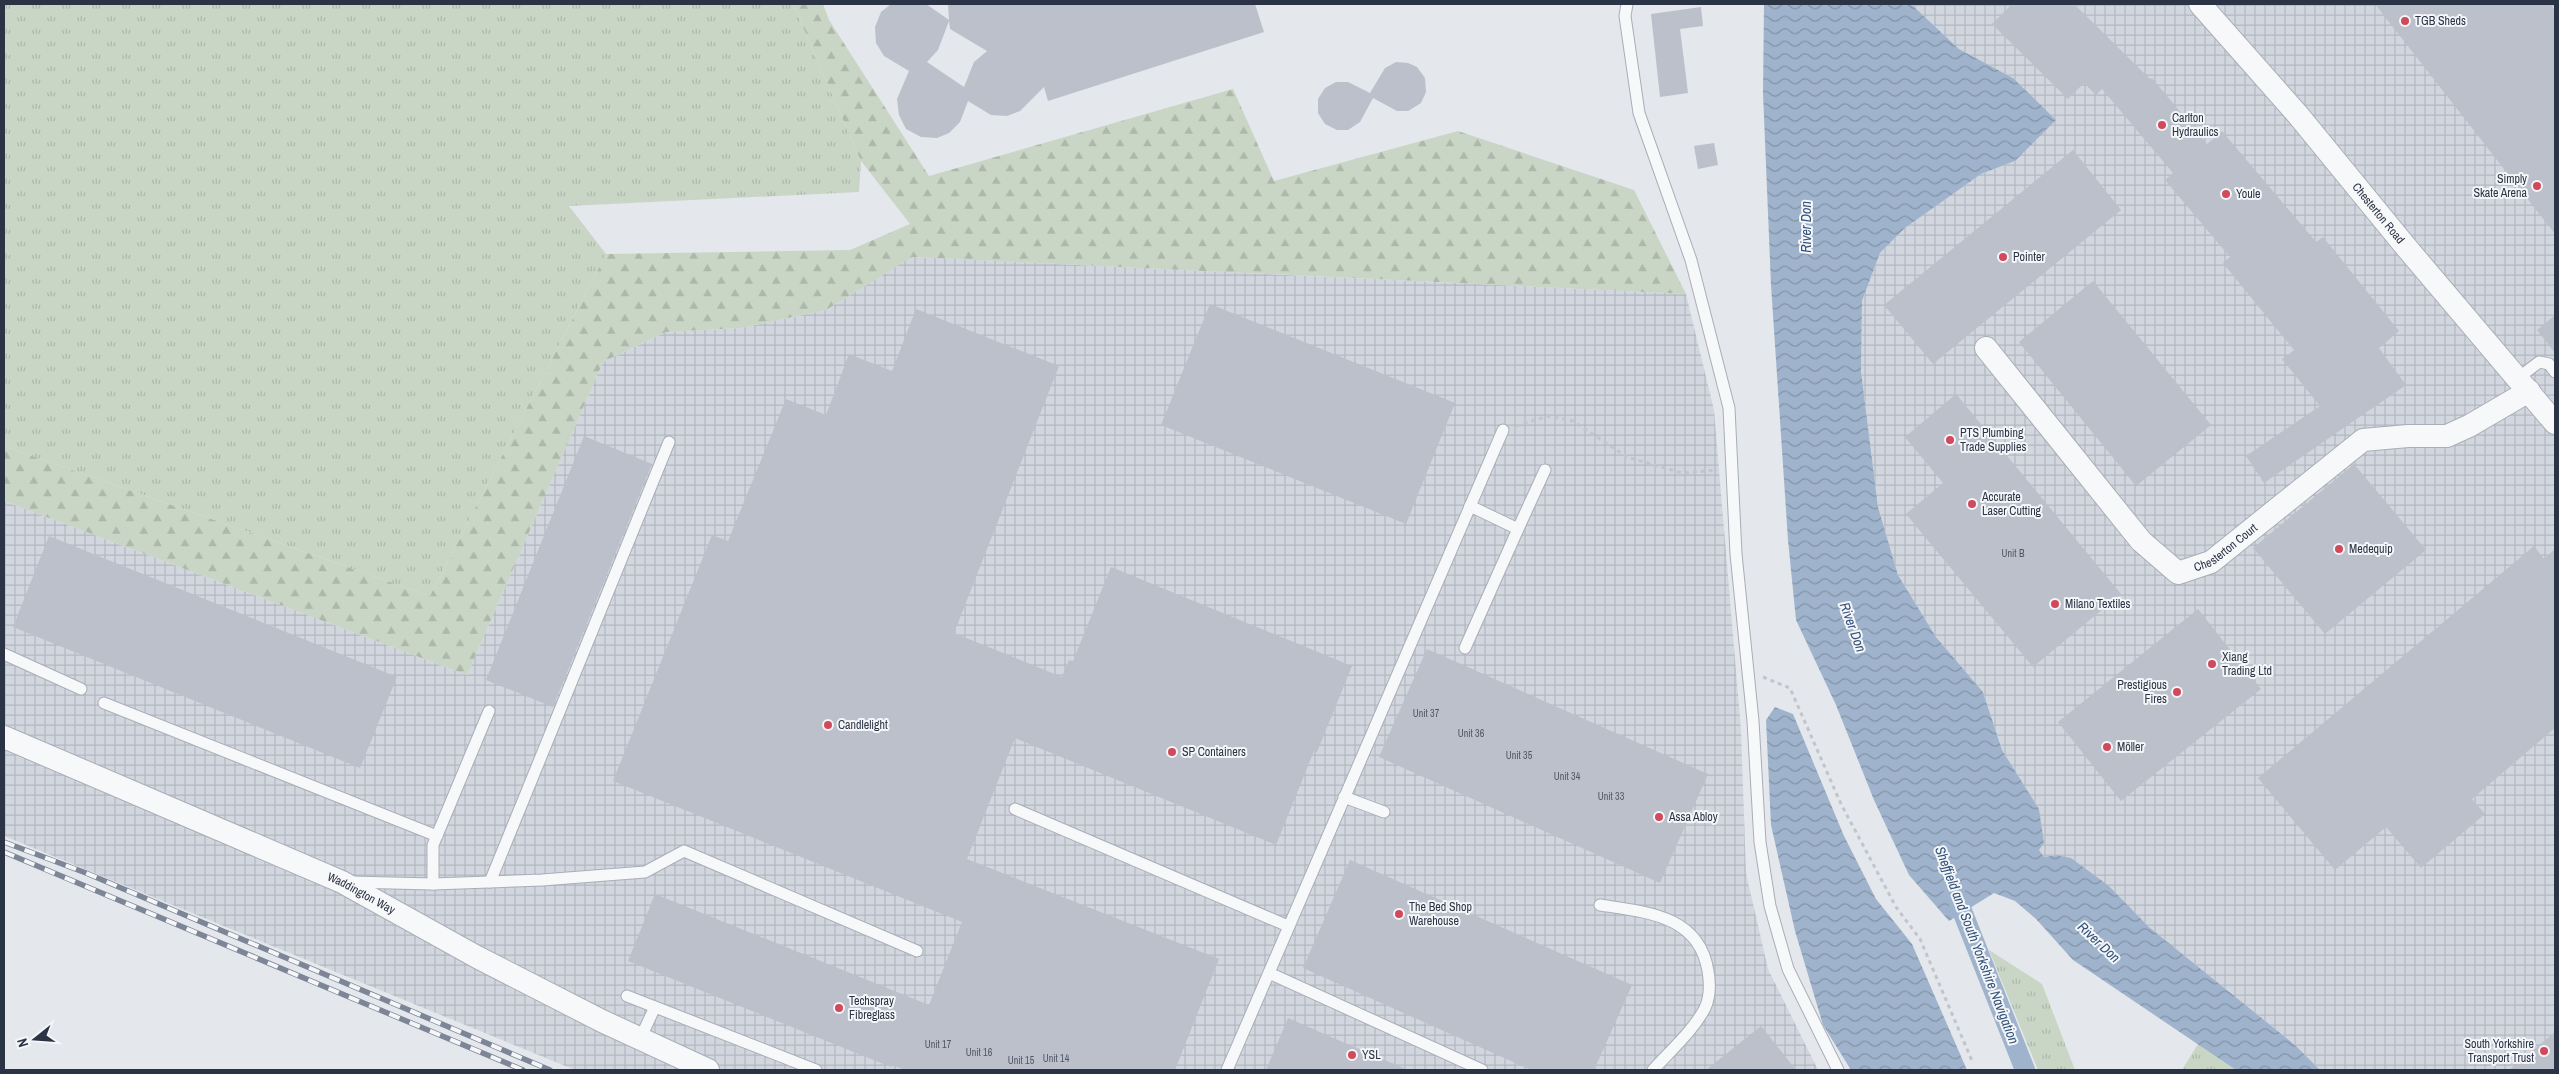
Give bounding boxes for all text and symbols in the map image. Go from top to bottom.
place label: TGB Sheds [2415,13,2466,29]
marker: TGB Sheds [2399,15,2411,27]
place label: Carlton Hydraulics [2172,110,2219,140]
marker: Carlton Hydraulics [2156,119,2168,131]
place label: Simply Skate Arena [2473,171,2528,201]
street label: Chesterton Road [2349,179,2408,247]
marker: Simply Skate Arena [2531,180,2543,192]
place label: Youle [2236,186,2260,202]
marker: Youle [2220,188,2232,200]
water label: River Don [1797,201,1815,253]
place label: Pointer [2013,249,2045,265]
marker: Pointer [1997,251,2009,263]
place label: PTS Plumbing Trade Supplies [1960,425,2026,455]
marker: PTS Plumbing Trade Supplies [1944,434,1956,446]
place label: Accurate Laser Cutting [1981,489,2042,519]
marker: Accurate Laser Cutting [1966,498,1978,510]
street label: Chesterton Court [2192,520,2261,575]
place label: Medequip [2349,541,2393,557]
marker: Medequip [2333,543,2345,555]
house number: Unit B [2002,547,2025,560]
place label: Milano Textiles [2065,596,2131,612]
marker: Milano Textiles [2049,598,2061,610]
water label: River Don [1836,600,1870,654]
place label: Xiang Trading Ltd [2222,649,2272,679]
marker: Xiang Trading Ltd [2206,658,2218,670]
place label: Prestigious Fires [2117,677,2167,707]
marker: Prestigious Fires [2171,686,2183,698]
house number: Unit 37 [1413,707,1440,720]
place label: Candlelight [838,717,888,733]
marker: Candlelight [822,719,834,731]
house number: Unit 36 [1458,727,1485,740]
place label: Möller [2117,739,2145,755]
marker: Möller [2101,741,2113,753]
place label: SP Containers [1182,744,1246,760]
marker: SP Containers [1166,746,1178,758]
house number: Unit 35 [1506,749,1533,762]
house number: Unit 34 [1554,770,1581,783]
house number: Unit 33 [1598,790,1625,803]
place label: Assa Abloy [1668,809,1718,825]
marker: Assa Abloy [1653,811,1665,823]
water label: Sheffield and South Yorkshire Navigation [1931,844,2023,1046]
street label: Waddington Way [325,869,398,918]
place label: The Bed Shop Warehouse [1409,899,1472,929]
marker: The Bed Shop Warehouse [1393,908,1405,920]
water label: River Don [2074,918,2124,966]
place label: Techspray Fibreglass [849,993,895,1023]
marker: Techspray Fibreglass [833,1002,845,1014]
north arrow [10,1014,60,1064]
text: N [13,1036,32,1049]
place label: South Yorkshire Transport Trust [2464,1036,2534,1066]
house number: Unit 17 [925,1038,952,1051]
marker: South Yorkshire Transport Trust [2538,1045,2550,1057]
house number: Unit 16 [966,1046,993,1059]
place label: YSL [1362,1047,1381,1063]
marker: YSL [1346,1049,1358,1061]
house number: Unit 14 [1043,1052,1070,1065]
house number: Unit 15 [1008,1054,1035,1067]

